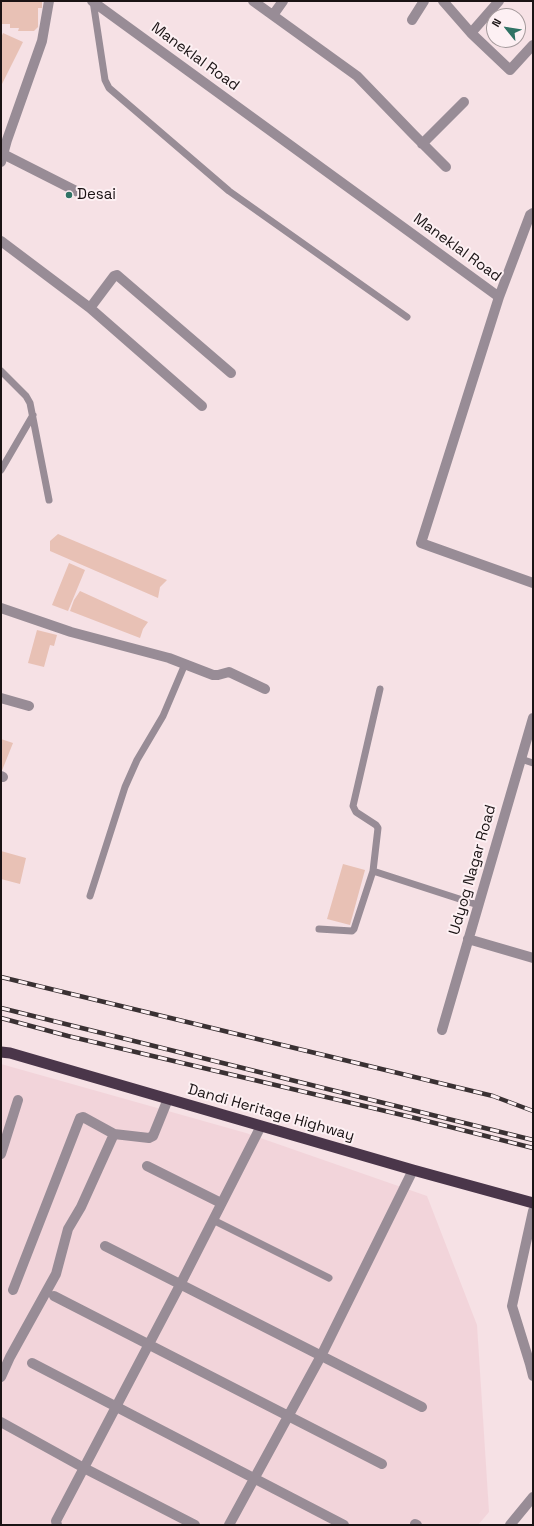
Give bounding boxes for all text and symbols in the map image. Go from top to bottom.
north arrow [486,8,526,48]
text: N [489,16,504,29]
street label: Maneklal Road [147,19,243,95]
place label: Desai [77,186,116,204]
marker: Desai [64,190,74,200]
street label: Maneklal Road [409,210,505,286]
street label: Udyog Nagar Road [446,803,500,937]
street label: Dandi Heritage Highway [186,1081,356,1145]

